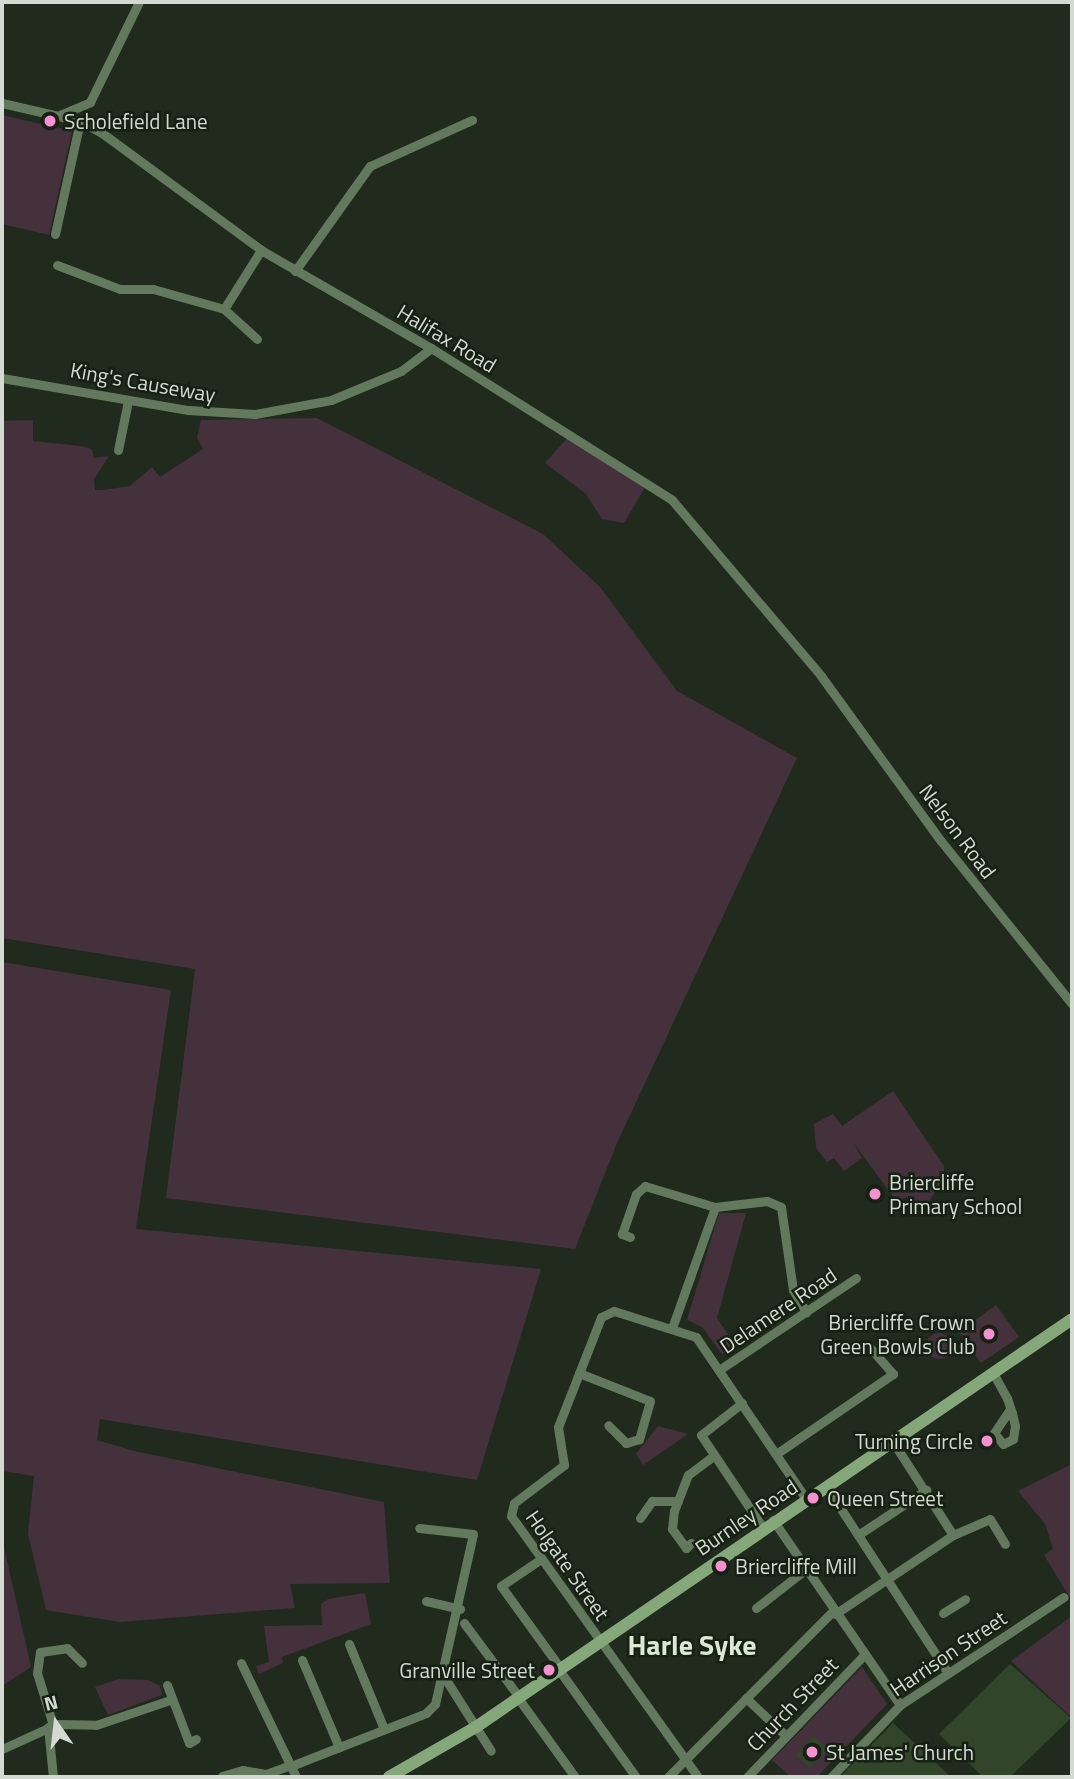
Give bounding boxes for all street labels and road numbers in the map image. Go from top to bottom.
street label: Halifax Road [393,299,501,377]
street label: King's Causeway [68,357,218,407]
street label: Nelson Road [914,779,1002,883]
street label: Delamere Road [715,1262,841,1358]
street label: Burnley Road [690,1474,802,1560]
street label: Holgate Street [521,1505,615,1625]
street label: Harrison Street [885,1605,1011,1701]
street label: Church Street [741,1652,843,1756]

